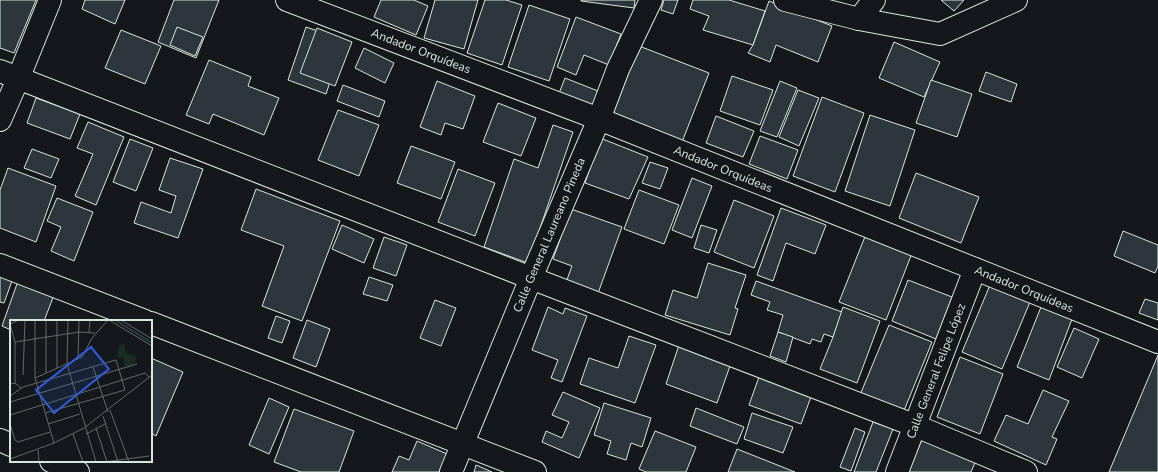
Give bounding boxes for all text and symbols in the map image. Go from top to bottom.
street label: Andador Orquídeas [369,25,473,77]
street label: Andador Orquídeas [671,142,775,196]
street label: Calle General Laureano Pineda [509,155,589,315]
street label: Andador Orquídeas [972,262,1076,316]
street label: Calle General Felipe López [903,301,969,441]
inset map [10,320,152,462]

